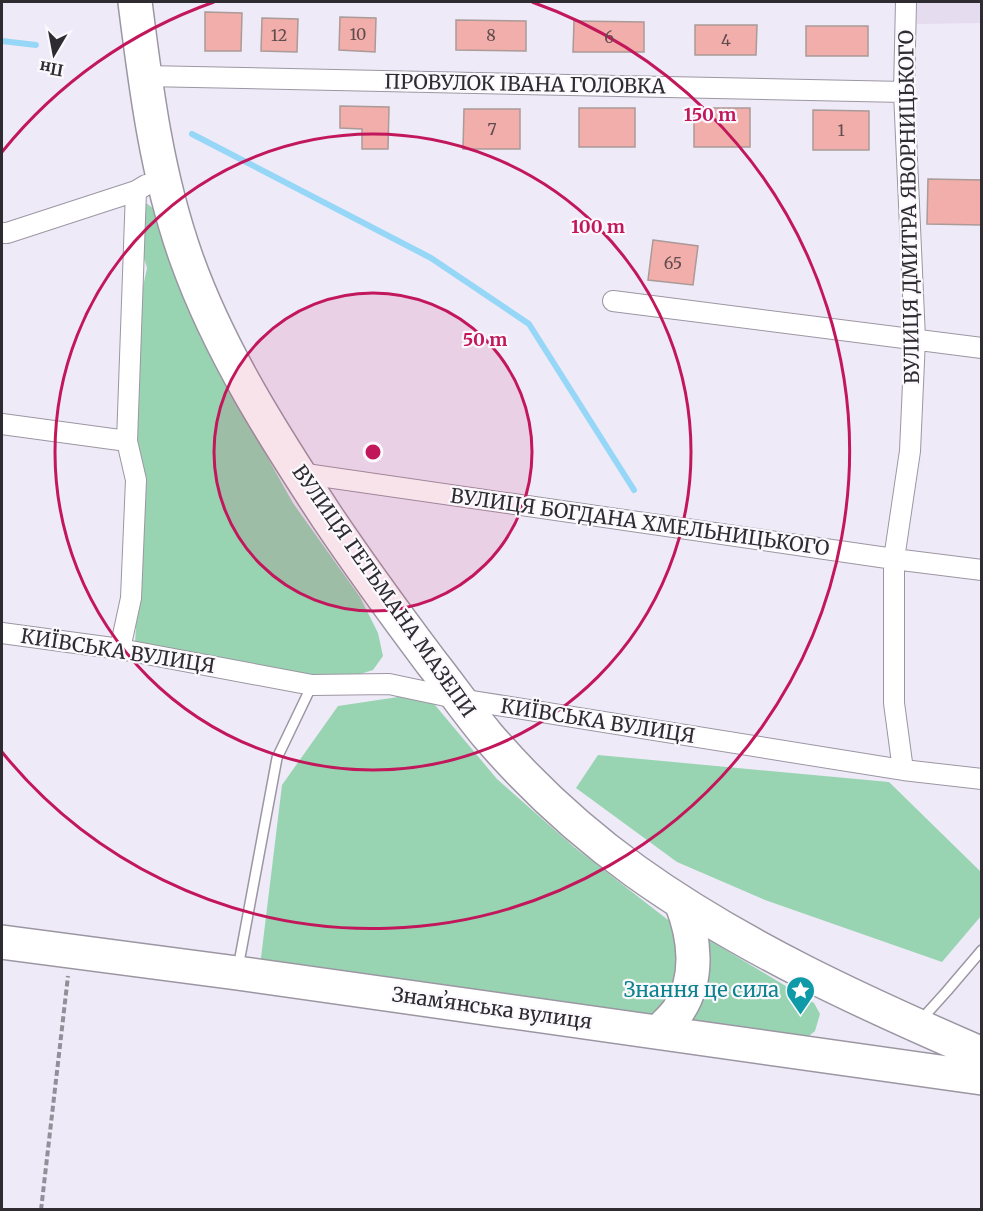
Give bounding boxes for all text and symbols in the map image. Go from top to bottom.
north arrow [24,24,84,84]
house number: 10 [350,24,366,44]
house number: 12 [271,25,287,45]
house number: 8 [486,25,496,45]
house number: 6 [604,27,614,47]
house number: 4 [721,30,731,50]
street label: ВУЛИЦЯ ДМИТРА ЯВОРНИЦЬКОГО [893,30,924,384]
text: Пн [38,57,65,81]
street label: ПРОВУЛОК ІВАНА ГОЛОВКА [384,69,667,98]
text: 150 m [684,103,736,126]
house number: 7 [487,119,497,139]
house number: 1 [837,120,845,140]
text: 100 m [571,215,625,238]
house number: 65 [664,253,682,273]
text: 50 m [463,328,507,351]
centre of rings [363,442,383,462]
street label: ВУЛИЦЯ ГЕТЬМАНА МАЗЕПИ [287,460,481,722]
street label: ВУЛИЦЯ БОГДАНА ХМЕЛЬНИЦЬКОГО [449,483,831,561]
street label: КИЇВСЬКА ВУЛИЦЯ [19,623,217,678]
street label: КИЇВСЬКА ВУЛИЦЯ [499,693,697,748]
place icon: Знання це сила [784,974,816,1016]
place label: Знання це сила [624,977,779,1002]
street label: Знамʼянська вулиця [390,981,594,1034]

